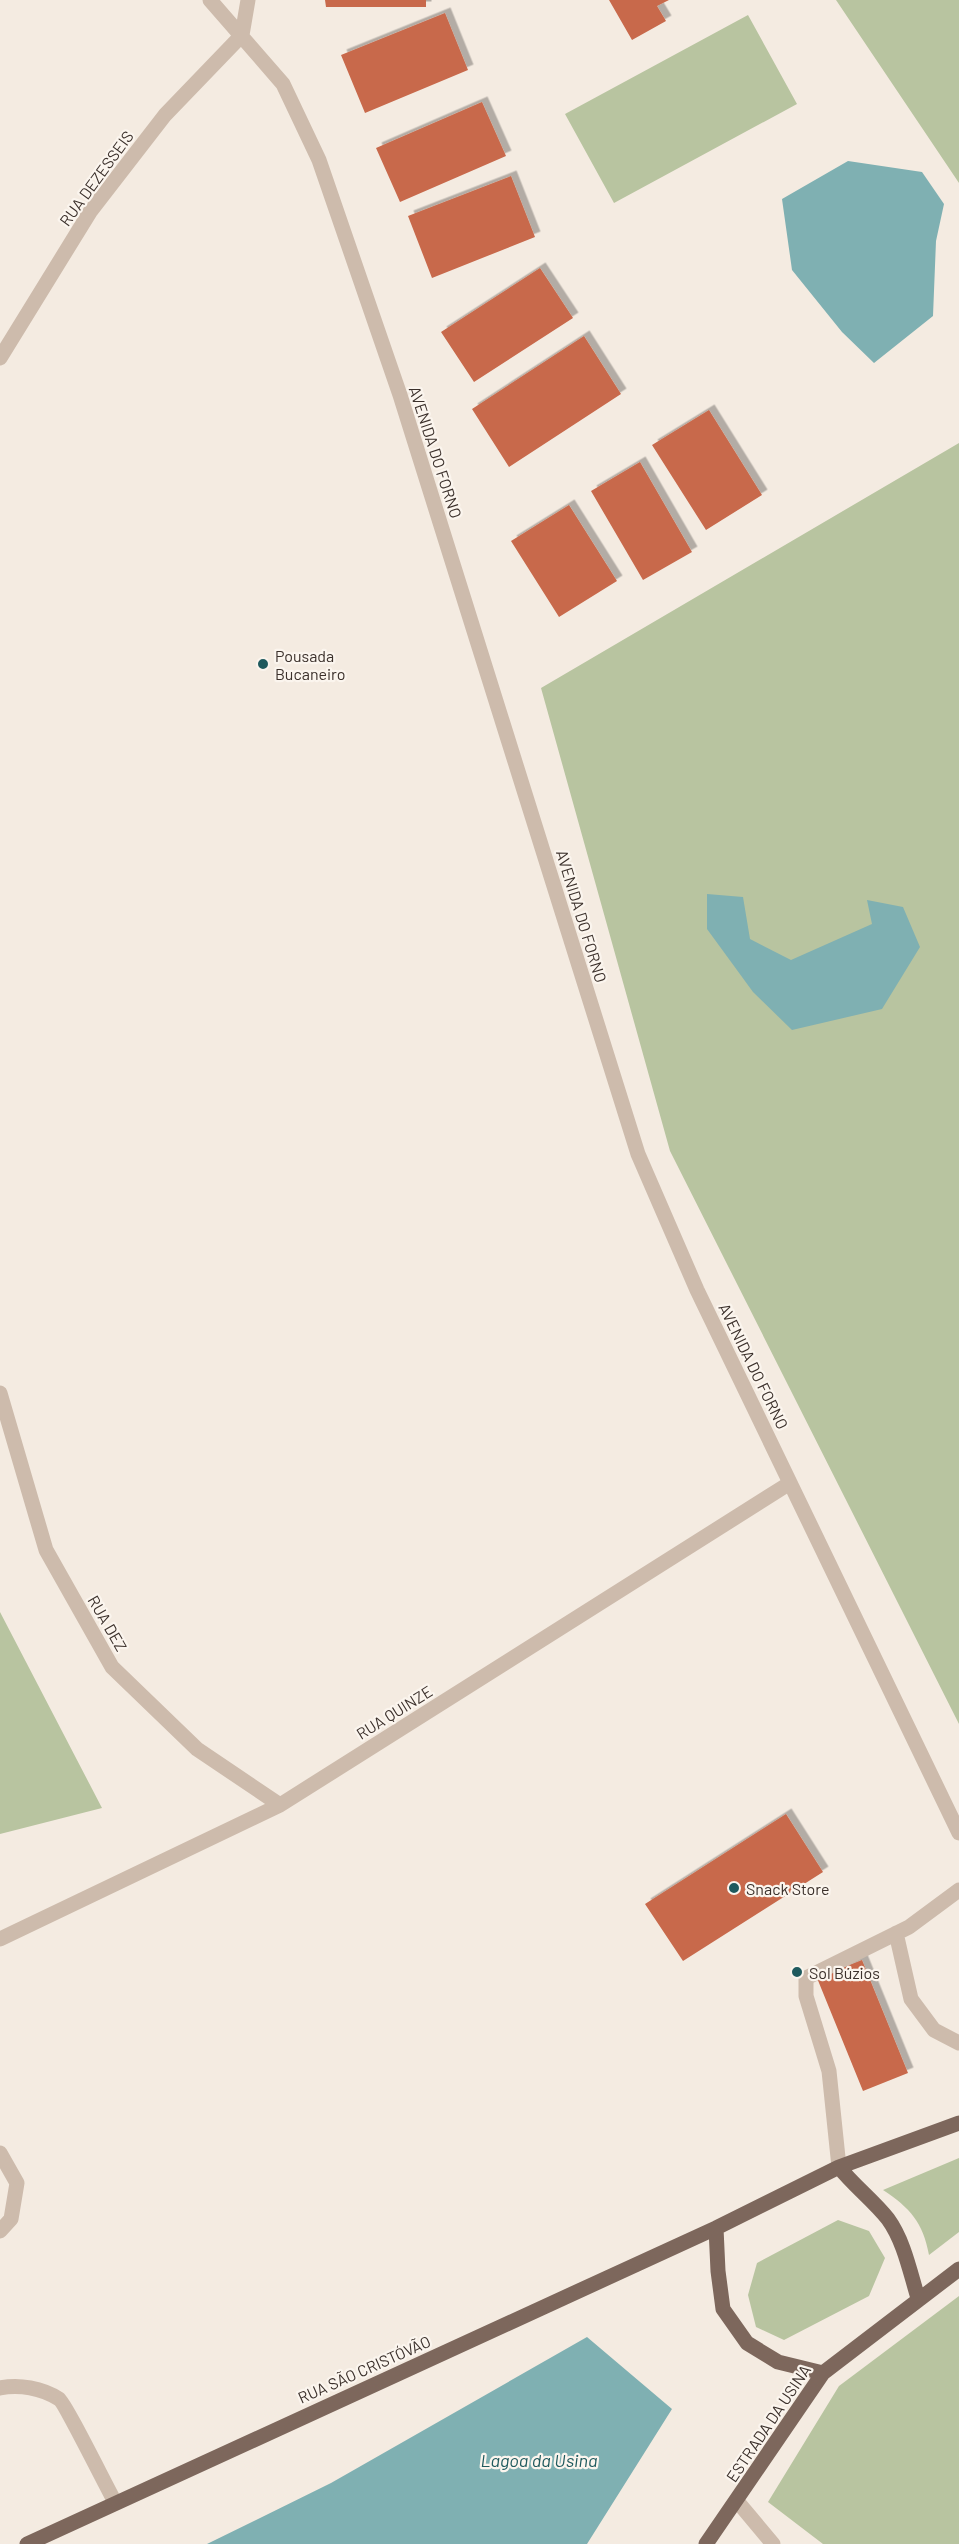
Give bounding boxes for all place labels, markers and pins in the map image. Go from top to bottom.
place label: Pousada Bucaneiro [275,646,345,683]
marker: Pousada Bucaneiro [256,657,270,671]
place label: Snack Store [746,1879,830,1898]
marker: Snack Store [727,1881,741,1895]
place label: Sol Búzios [809,1963,880,1982]
marker: Sol Búzios [790,1965,804,1979]

